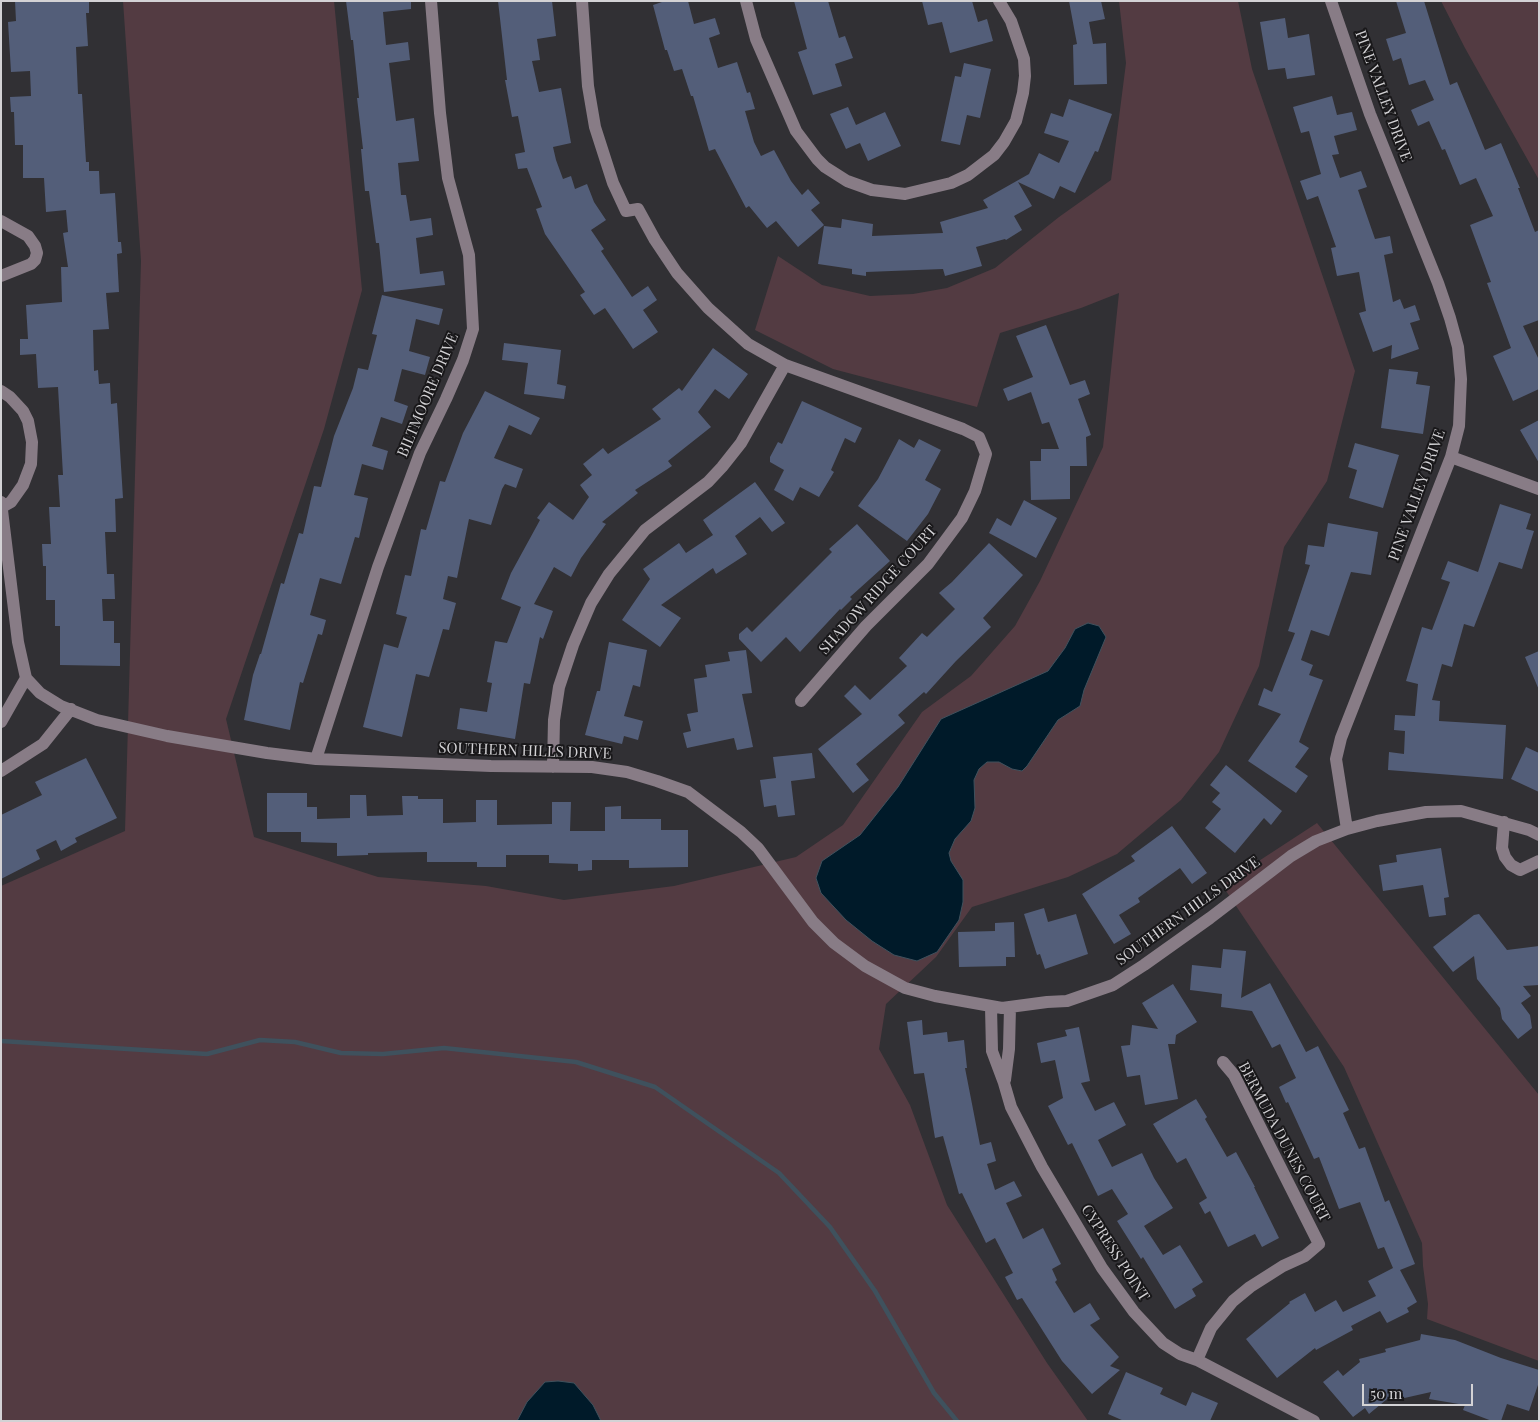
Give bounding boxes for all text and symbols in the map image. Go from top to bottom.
street label: PINE VALLEY DRIVE [1351,28,1415,164]
street label: BILTMOORE DRIVE [394,330,462,460]
street label: PINE VALLEY DRIVE [1385,427,1449,563]
street label: SHADOW RIDGE COURT [815,522,941,658]
street label: SOUTHERN HILLS DRIVE [438,739,612,763]
street label: SOUTHERN HILLS DRIVE [1113,853,1263,969]
street label: BERMUDA DUNES COURT [1234,1059,1334,1225]
street label: CYPRESS POINT [1077,1201,1153,1305]
scale bar [1365,1374,1476,1406]
text: 50 m [1370,1383,1402,1403]

